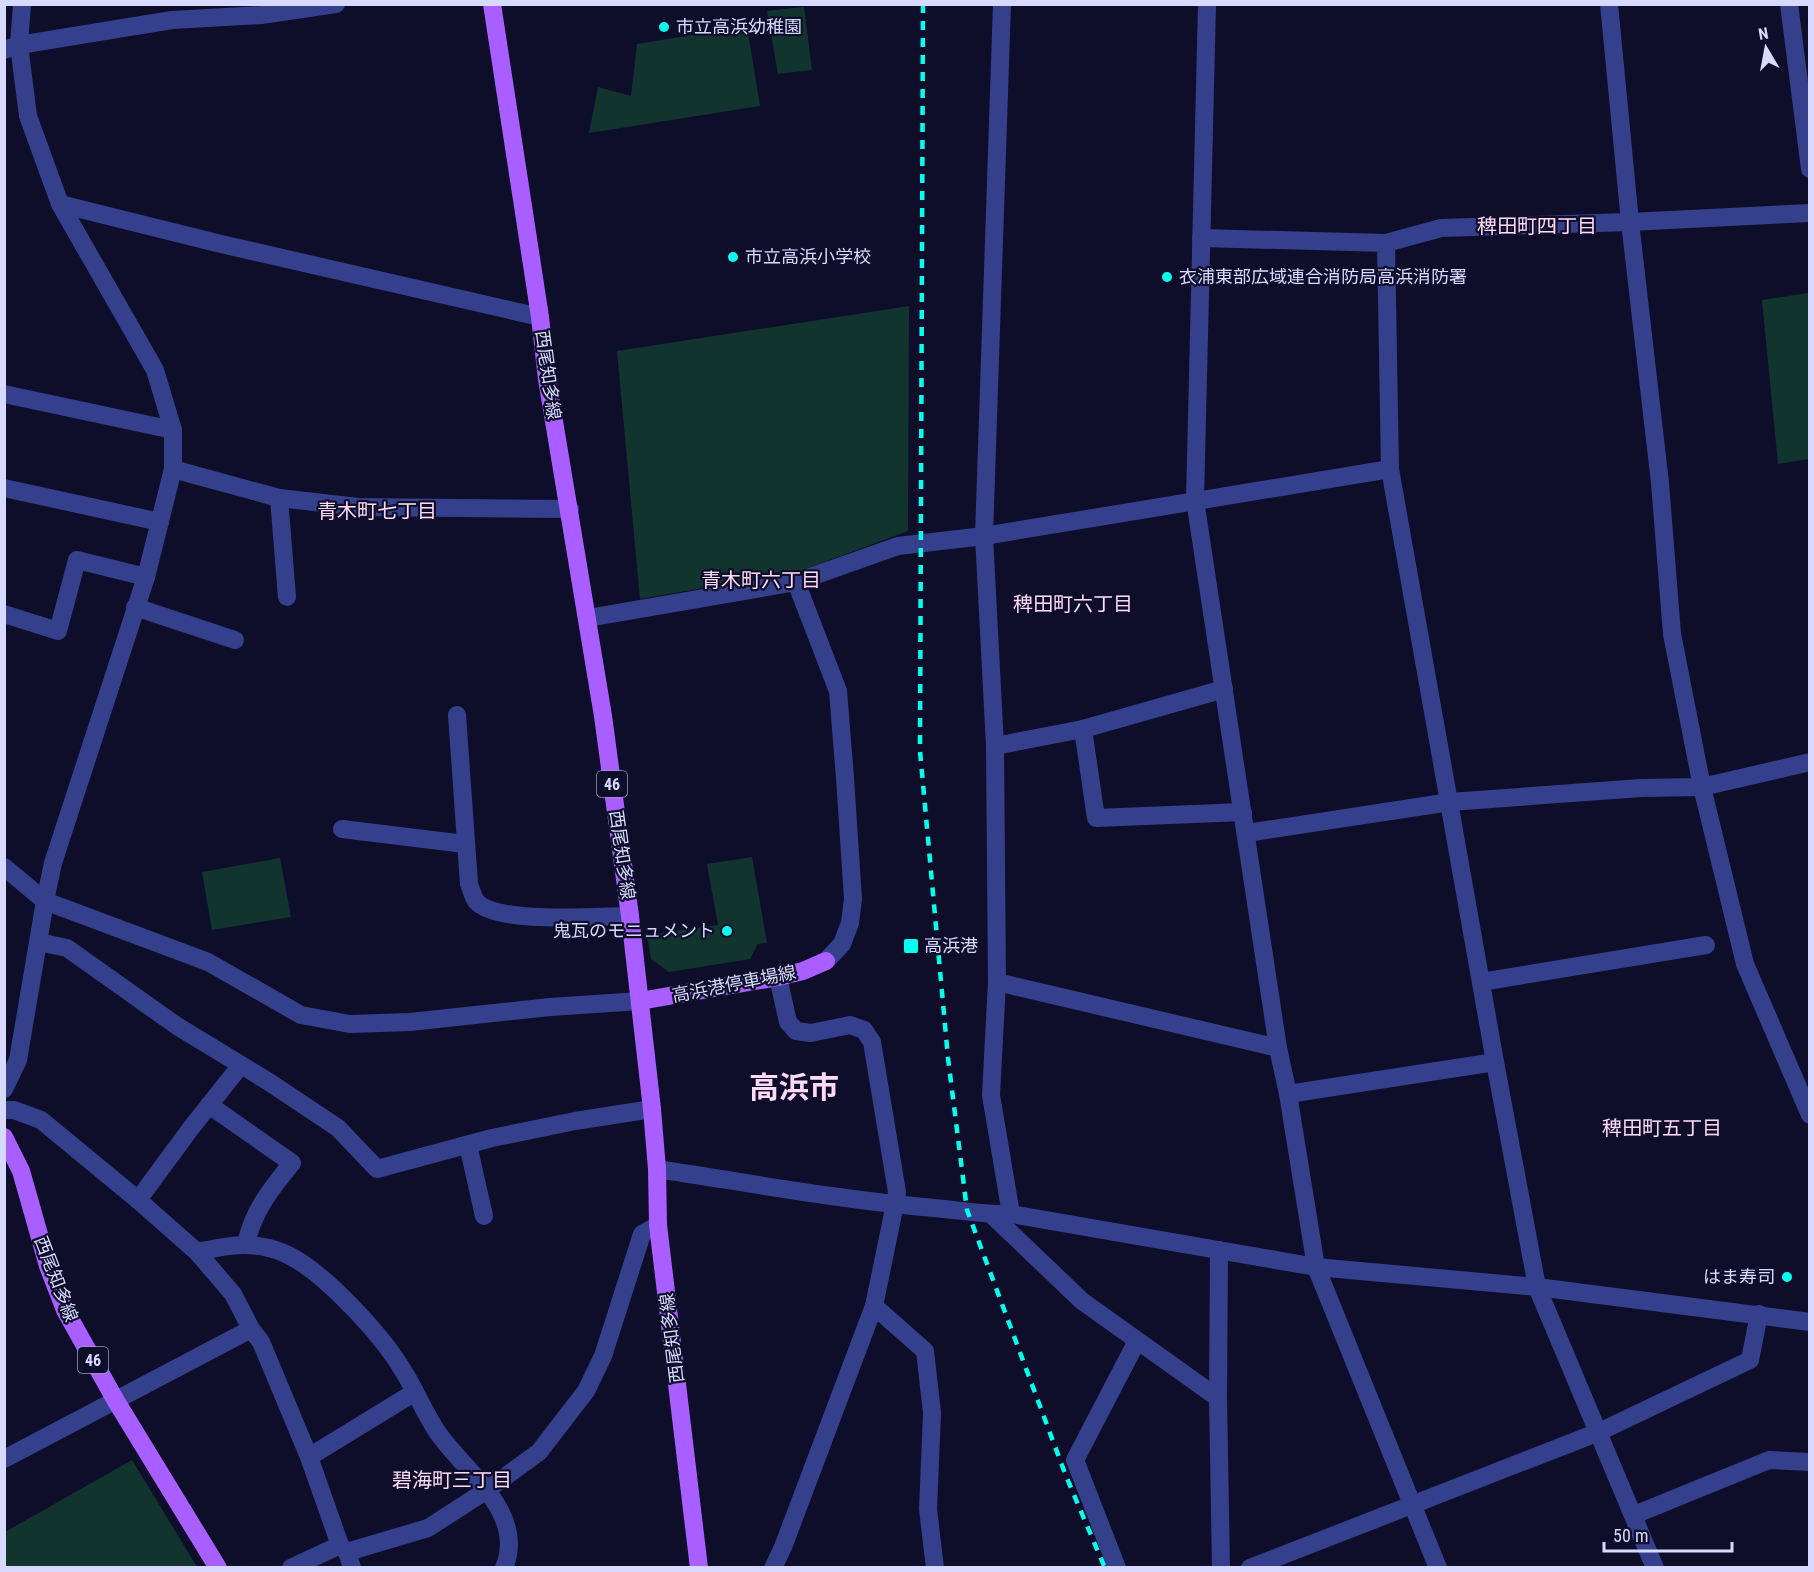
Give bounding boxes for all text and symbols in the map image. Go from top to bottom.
place label: 市立高浜幼稚園 [676,16,802,37]
north arrow [1736,18,1796,78]
marker: 市立高浜幼稚園 [657,20,671,34]
text: N [1757,24,1770,44]
district label: 稗田町四丁目 [1477,214,1597,238]
place label: 市立高浜小学校 [745,246,871,267]
marker: 市立高浜小学校 [726,250,740,264]
place label: 衣浦東部広域連合消防局高浜消防署 [1179,266,1467,287]
marker: 衣浦東部広域連合消防局高浜消防署 [1160,270,1174,284]
street label: 西尾知多線 [532,329,565,421]
district label: 青木町七丁目 [317,499,437,523]
district label: 青木町六丁目 [701,568,821,592]
district label: 稗田町六丁目 [1013,592,1133,616]
road number: 46 [597,771,627,797]
street label: 西尾知多線 [606,809,639,901]
place label: 鬼瓦のモニュメント [553,920,715,941]
marker: 鬼瓦のモニュメント [720,924,734,938]
place label: 高浜港 [924,935,978,956]
marker: 高浜港 [902,937,920,955]
street label: 高浜港停車場線 [670,961,798,1006]
district label: 高浜市 [749,1070,839,1105]
district label: 稗田町五丁目 [1602,1116,1722,1140]
street label: 西尾知多線 [31,1233,82,1325]
place label: はま寿司 [1703,1266,1775,1287]
marker: はま寿司 [1780,1270,1794,1284]
street label: 西尾知多線 [656,1292,687,1384]
road number: 46 [78,1347,108,1373]
district label: 碧海町三丁目 [392,1468,512,1492]
scale bar [1604,1515,1732,1553]
text: 50 m [1613,1525,1648,1546]

